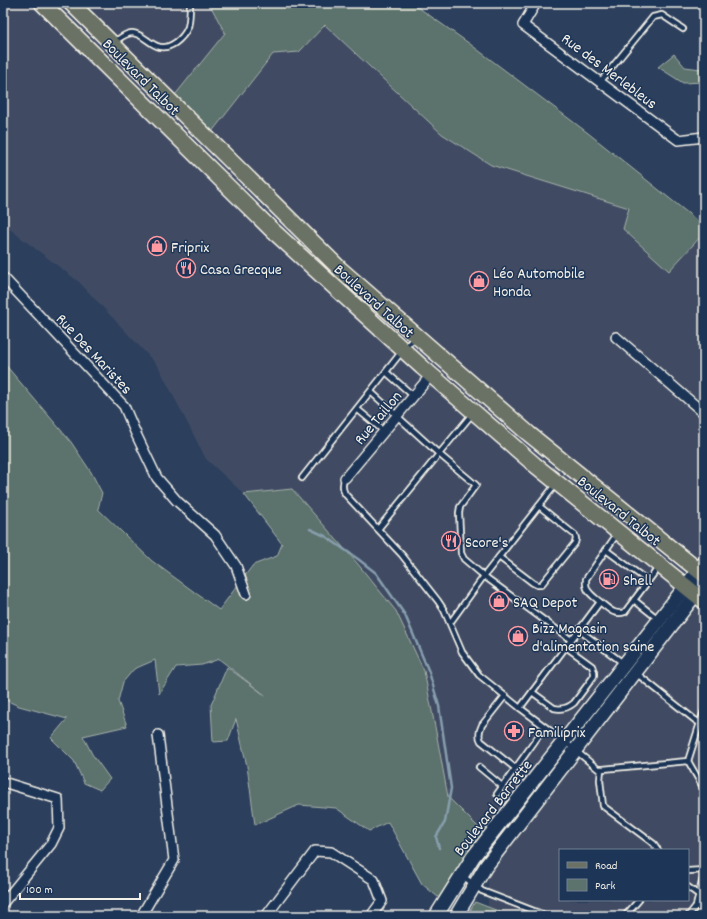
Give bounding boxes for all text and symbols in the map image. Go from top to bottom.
street label: Rue des Merlebleus [556,28,662,116]
street label: Boulevard Talbot [96,34,184,122]
shop icon: Friprix [146,235,168,257]
place label: Friprix [171,237,209,260]
restaurant icon: Casa Grecque [175,257,197,279]
place label: Casa Grecque [200,259,282,282]
street label: Boulevard Talbot [328,259,419,344]
place label: Léo Automobile Honda [493,263,585,304]
shop icon: Léo Automobile Honda [468,270,490,292]
street label: Rue Des Maristes [50,309,137,400]
street label: Rue Taillon [349,387,408,451]
street label: Boulevard Talbot [572,471,665,553]
restaurant icon: Score's [440,530,462,552]
place label: Score's [465,532,509,555]
fuel station icon: Shell [598,568,620,590]
place label: Shell [623,570,652,593]
shop icon: SAQ Depot [488,590,510,612]
place label: SAQ Depot [513,592,578,615]
place label: Bizz Magasin d'alimentation saine [532,618,654,659]
shop icon: Bizz Magasin d'alimentation saine [507,625,529,647]
pharmacy icon: Familiprix [503,720,525,742]
place label: Familiprix [528,722,586,745]
street label: Boulevard Barrette [449,756,539,862]
legend [559,849,689,901]
text: Road [595,858,617,875]
scale bar [20,875,140,901]
text: Park [595,878,616,895]
text: 100 m [26,882,53,899]

